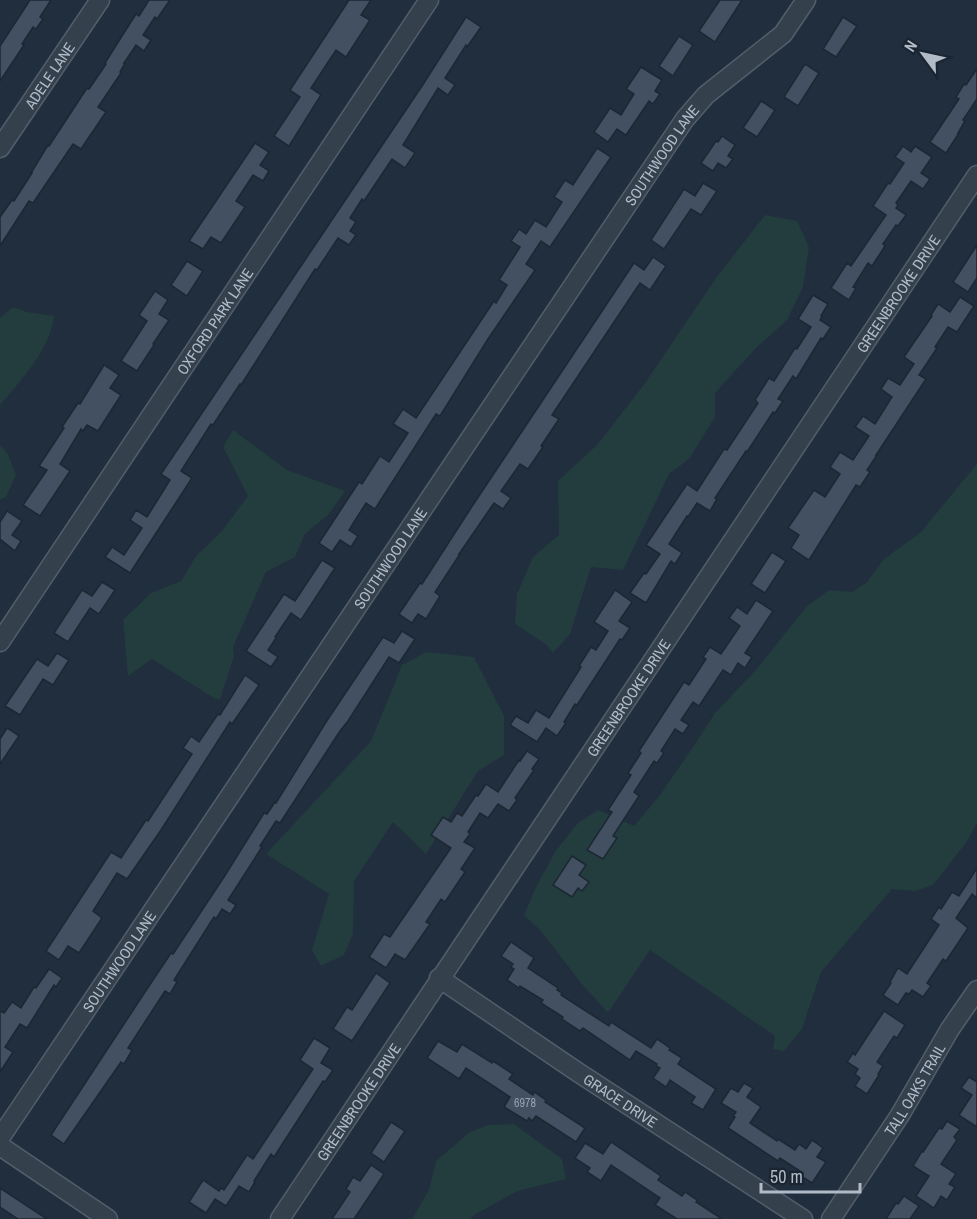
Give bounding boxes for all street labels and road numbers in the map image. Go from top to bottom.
street label: ADELE LANE [19,38,79,113]
street label: SOUTHWOOD LANE [619,100,704,210]
street label: GREENBROOKE DRIVE [851,230,945,356]
street label: OXFORD PARK LANE [171,264,258,379]
street label: SOUTHWOOD LANE [348,503,432,613]
street label: GREENBROOKE DRIVE [581,635,675,761]
street label: SOUTHWOOD LANE [77,906,161,1016]
street label: GREENBROOKE DRIVE [311,1039,405,1165]
street label: TALL OAKS TRAIL [879,1039,950,1140]
street label: GRACE DRIVE [579,1068,662,1132]

